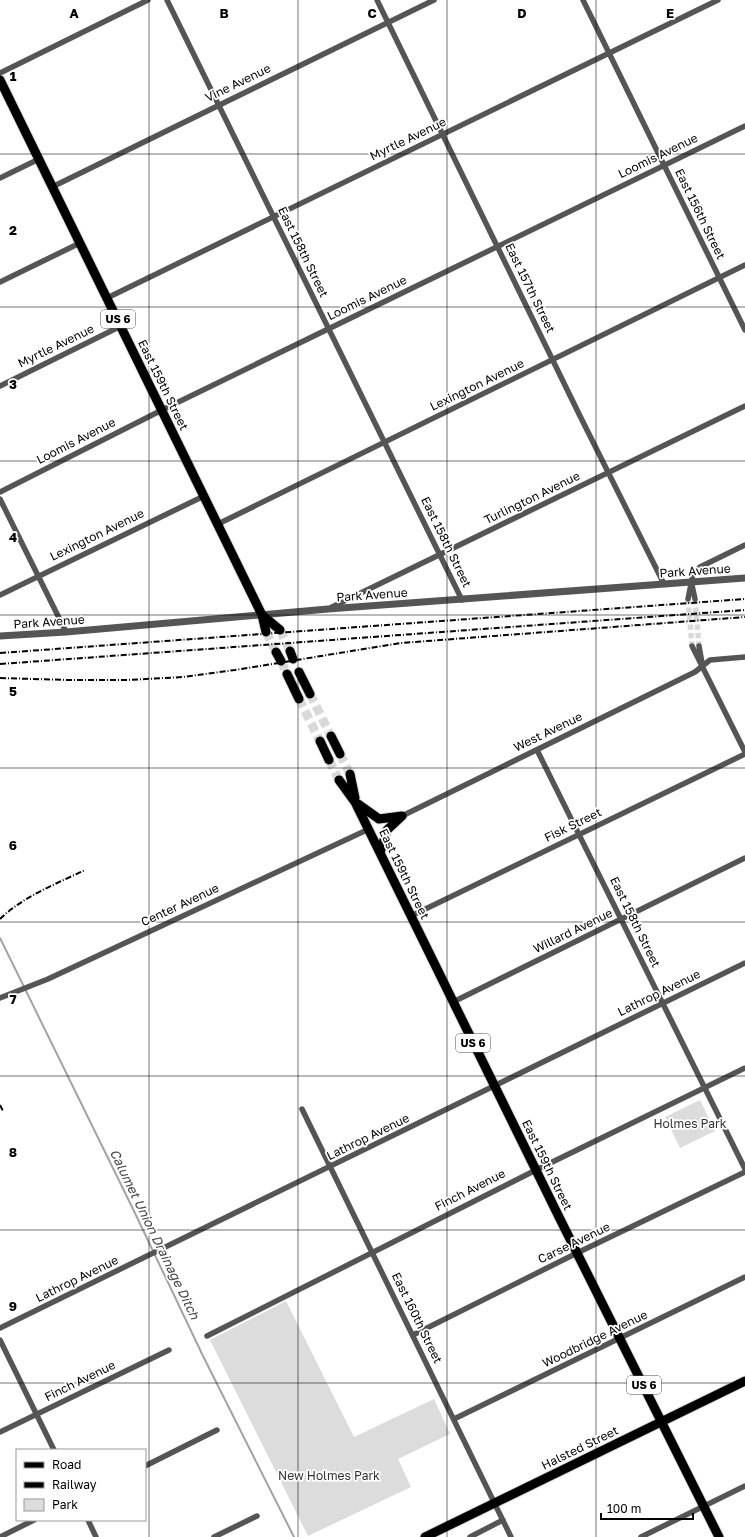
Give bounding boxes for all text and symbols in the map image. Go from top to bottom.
text: A [69,5,79,21]
text: B [219,5,229,21]
text: C [367,5,377,21]
text: D [517,5,527,21]
text: E [666,5,674,21]
street label: Vine Avenue [203,60,273,105]
text: 1 [10,68,17,84]
street label: Myrtle Avenue [367,114,448,163]
street label: Loomis Avenue [616,130,700,181]
street label: East 156th Street [672,166,729,262]
street label: East 158th Street [275,204,332,300]
text: 2 [9,222,17,238]
street label: East 157th Street [502,240,559,335]
street label: Loomis Avenue [325,272,409,323]
road number: US 6 [101,310,135,328]
street label: Myrtle Avenue [15,321,96,370]
street label: East 159th Street [135,337,192,433]
street label: Lexington Avenue [427,355,526,414]
text: 3 [9,376,17,392]
street label: Loomis Avenue [34,414,118,467]
street label: Turlington Avenue [481,468,582,527]
street label: East 158th Street [418,494,475,590]
street label: Lexington Avenue [47,505,146,564]
text: 4 [9,529,17,545]
street label: Park Avenue [659,561,731,580]
street label: Park Avenue [336,585,408,604]
street label: Park Avenue [13,612,85,631]
text: 5 [9,683,17,699]
street label: West Avenue [511,708,585,755]
street label: Fisk Street [542,804,604,845]
street label: East 159th Street [376,826,433,922]
text: 6 [9,837,17,853]
street label: East 158th Street [607,874,664,970]
street label: Center Avenue [138,880,221,929]
street label: Willard Avenue [531,905,615,956]
street label: Lathrop Avenue [615,966,703,1019]
text: 7 [9,991,17,1007]
road number: US 6 [456,1034,490,1052]
street label: Lathrop Avenue [324,1110,412,1163]
park label: Holmes Park [653,1116,727,1131]
street label: East 159th Street [519,1117,576,1213]
text: 8 [9,1144,17,1160]
water label: Calumet Union Drainage Ditch [107,1146,204,1323]
street label: Finch Avenue [432,1165,508,1214]
street label: Carse Avenue [535,1219,612,1266]
street label: Lathrop Avenue [33,1252,121,1305]
street label: East 160th Street [389,1270,446,1366]
text: 9 [9,1298,17,1314]
street label: Woodbridge Avenue [540,1307,650,1371]
street label: Finch Avenue [42,1357,118,1404]
road number: US 6 [627,1376,661,1394]
street label: Halsted Street [539,1422,621,1473]
legend [16,1449,146,1521]
text: Road [52,1457,81,1472]
park label: New Holmes Park [278,1468,380,1483]
text: Railway [52,1477,97,1492]
scale bar [601,1495,693,1521]
text: Park [52,1497,78,1512]
text: 100 m [607,1501,641,1516]

